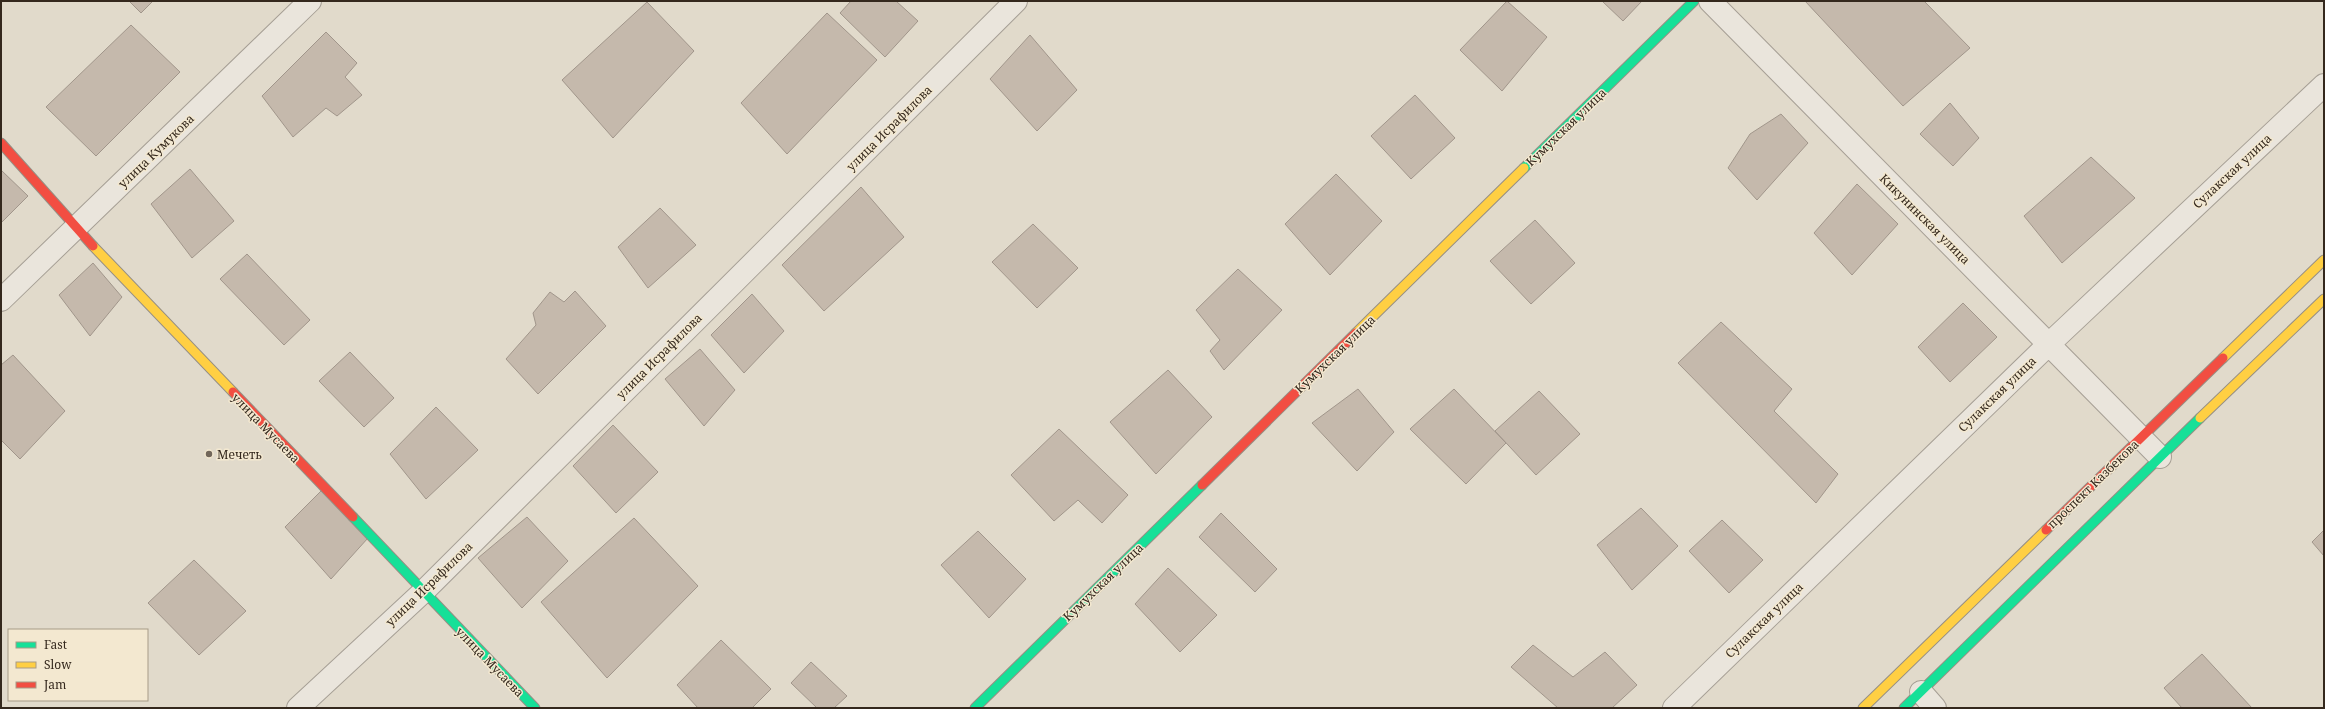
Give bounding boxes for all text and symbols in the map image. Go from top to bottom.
street label: улица Исрафилова [842,81,936,175]
street label: Кумухская улица [1522,84,1610,170]
street label: улица Кумукова [114,110,198,192]
street label: Сулакская улица [2189,130,2275,212]
street label: Кикунинская улица [1876,170,1974,268]
street label: улица Исрафилова [612,309,706,403]
street label: Кумухская улица [1291,311,1379,397]
street label: Сулакская улица [1954,352,2040,436]
street label: улица Мусаева [228,389,304,467]
street label: проспект Казбекова [2043,436,2143,532]
place label: Мечеть [217,446,262,463]
marker: Мечеть [204,449,214,459]
street label: улица Исрафилова [382,538,476,630]
street label: Кумухская улица [1059,539,1147,625]
street label: Сулакская улица [1721,578,1807,662]
street label: улица Мусаева [452,623,528,701]
legend [8,629,148,701]
text: Fast [44,636,67,653]
text: Slow [44,656,72,673]
text: Jam [43,676,66,693]

